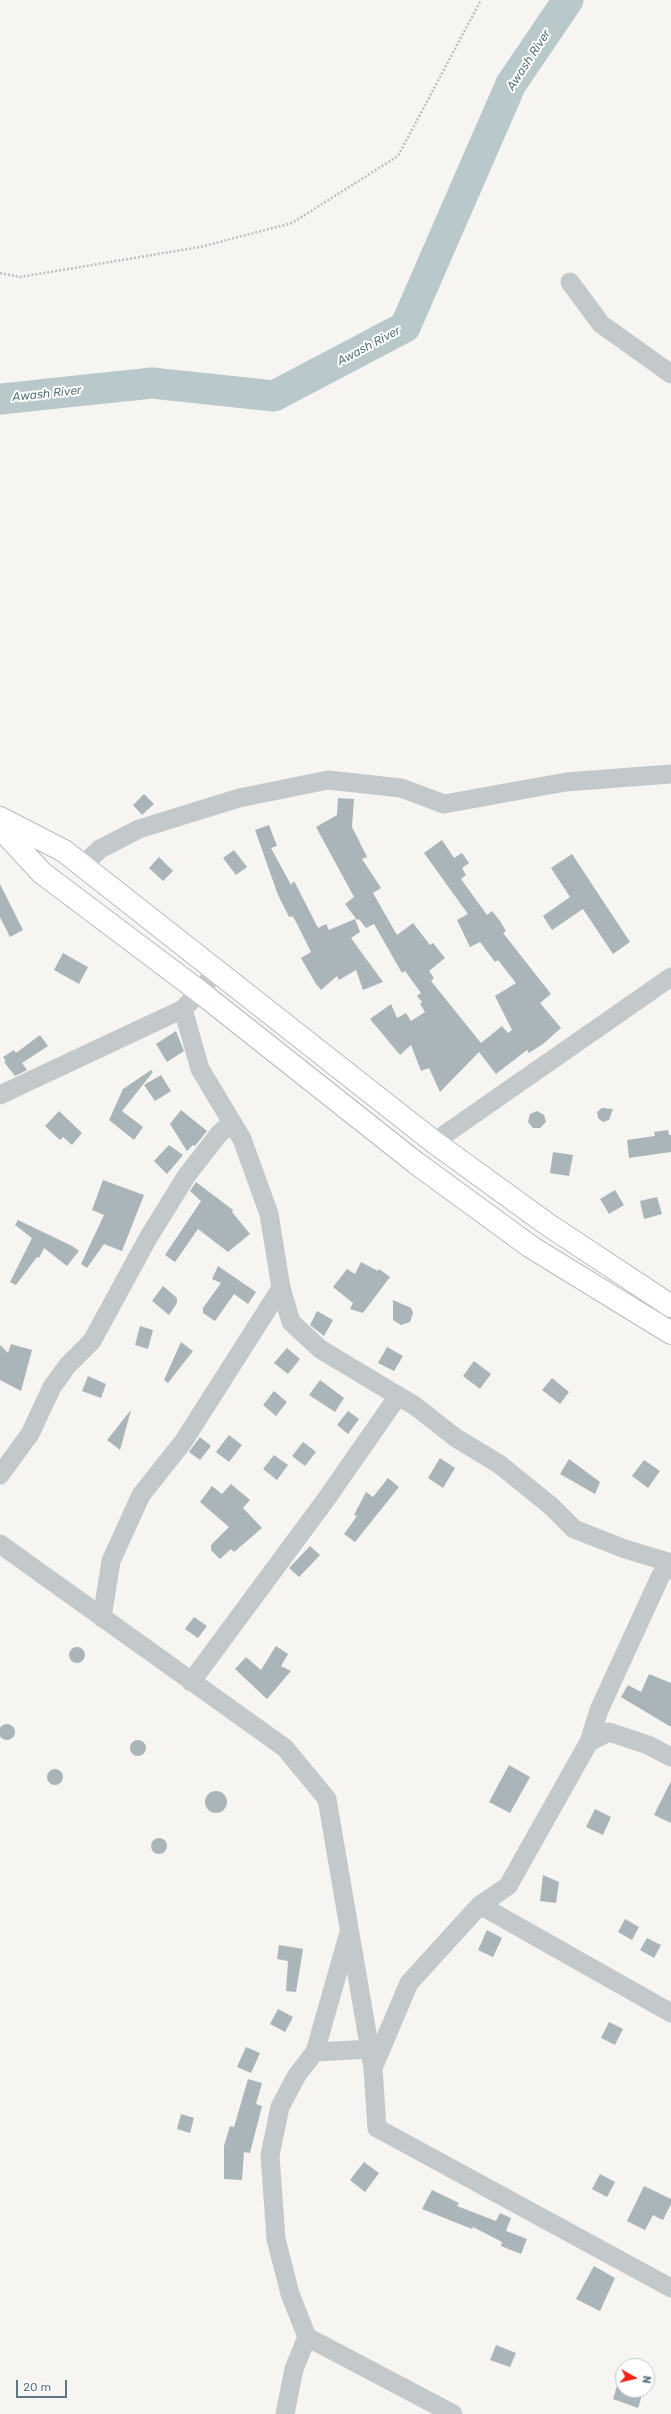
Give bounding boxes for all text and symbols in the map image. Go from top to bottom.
water label: Awash River [504,27,554,93]
water label: Awash River [335,323,403,369]
water label: Awash River [12,383,82,405]
north arrow [615,2358,655,2398]
scale bar [18,2372,69,2398]
text: N [639,2375,653,2384]
text: 20 m [23,2380,51,2394]

